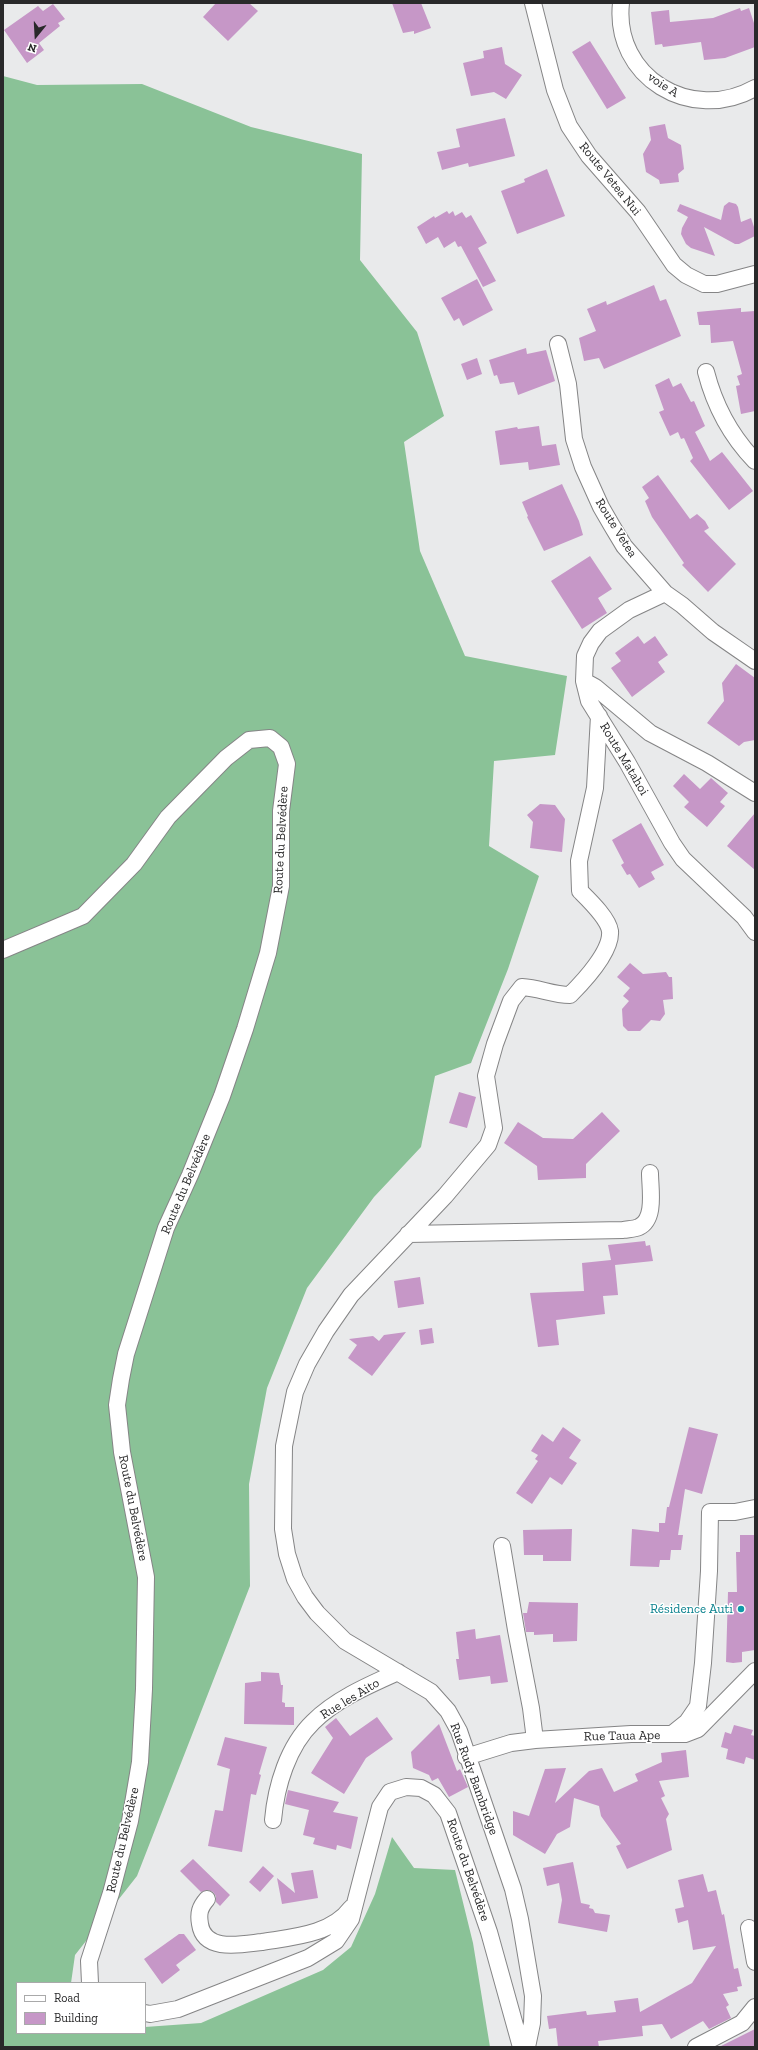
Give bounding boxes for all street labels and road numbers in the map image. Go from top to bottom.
street label: voie A [644,69,682,101]
street label: Route Vetea Nui [576,139,644,219]
street label: Route Vetea [592,496,640,560]
street label: Route Matahoi [596,720,652,798]
street label: Route du Belvédère [270,786,292,894]
street label: Route du Belvédère [158,1131,214,1237]
street label: Route du Belvédère [115,1454,151,1562]
street label: Rue les Aito [318,1675,382,1723]
street label: Rue Rudy Bambridge [446,1721,502,1837]
street label: Rue Taua Ape [584,1728,660,1744]
street label: Route du Belvédère [103,1786,143,1894]
street label: Route du Belvédère [443,1817,493,1923]

